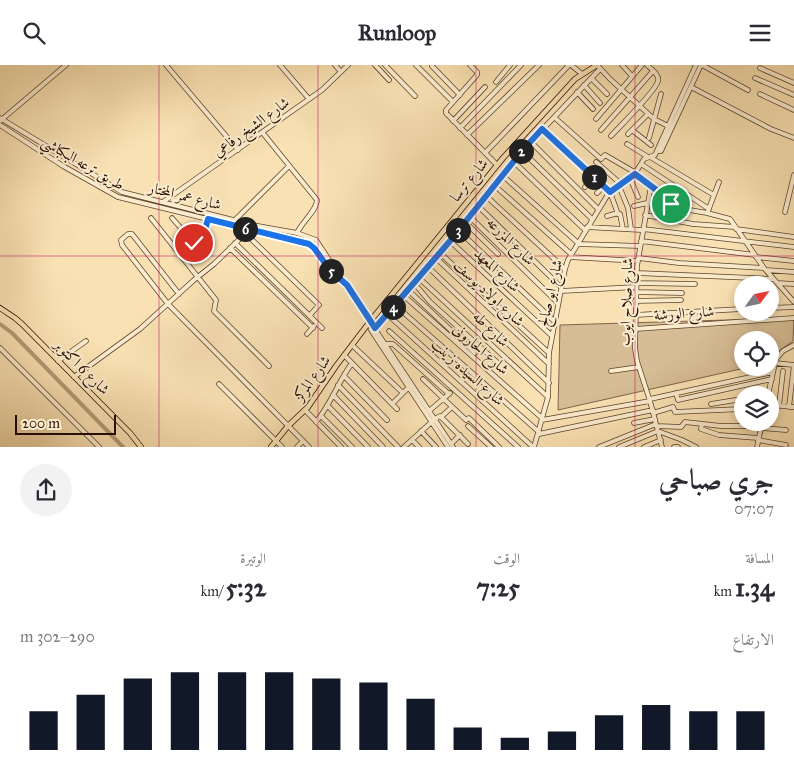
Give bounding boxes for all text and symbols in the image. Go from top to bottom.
icon: search [20,19,48,47]
text: Runloop [358,19,436,46]
icon: menu [746,19,774,47]
street label: شارع الشيخ رفاعي [209,93,296,165]
street label: طريق ترعه البكباشي [36,132,128,198]
pin: 2 [508,139,534,163]
text: 2 [518,143,525,160]
street label: شارع ترسا [446,155,495,208]
pin: 1 [582,165,606,189]
text: 1 [592,169,597,186]
street label: شارع عمر المختار [144,178,223,218]
pin [650,183,692,225]
icon: arrive [657,190,685,218]
street label: شارع المزرعه [480,213,539,272]
pin: 6 [232,217,258,241]
pin: 3 [446,217,470,243]
text: 6 [242,221,249,238]
pin [173,222,215,264]
text: 3 [456,222,461,239]
icon: check [180,229,208,257]
street label: شارع المعهد [468,244,524,299]
street label: شارع اولاد يوسف [447,256,528,333]
street label: شارع ابو صالح [534,258,571,329]
street label: شارع صلاح ايوب [615,258,641,347]
pin: 5 [318,259,344,283]
text: 5 [328,263,335,280]
north arrow [734,276,779,321]
map controls [734,276,779,431]
pin: 4 [380,295,406,319]
text: 4 [390,299,397,316]
street label: شارع الورشة [653,302,715,328]
street label: شارع طه [466,307,513,353]
street label: شارع الحارونى [447,320,513,381]
button: locate [734,331,779,376]
street label: شارع 6 اكتوبر [46,334,113,401]
street label: شارع السيده زينب [425,335,508,412]
street label: شارع المركز [288,352,338,408]
button: layers [734,386,779,431]
scale bar [15,412,116,435]
text: 200 m [22,415,60,432]
text: جري صباحي [659,462,774,497]
button: share [20,464,72,516]
text: 07:07 [734,499,774,518]
text: الوتيرة [240,550,266,567]
text: الوقت [493,550,520,567]
text: المسافة [745,550,774,567]
text: 5:32 [226,572,266,603]
text: 7:25 [477,572,520,603]
text: 1.34 [735,572,774,603]
text: /km [201,583,226,600]
text: km [714,583,735,600]
text: 290–302 m [20,627,95,646]
text: الارتفاع [732,630,774,649]

